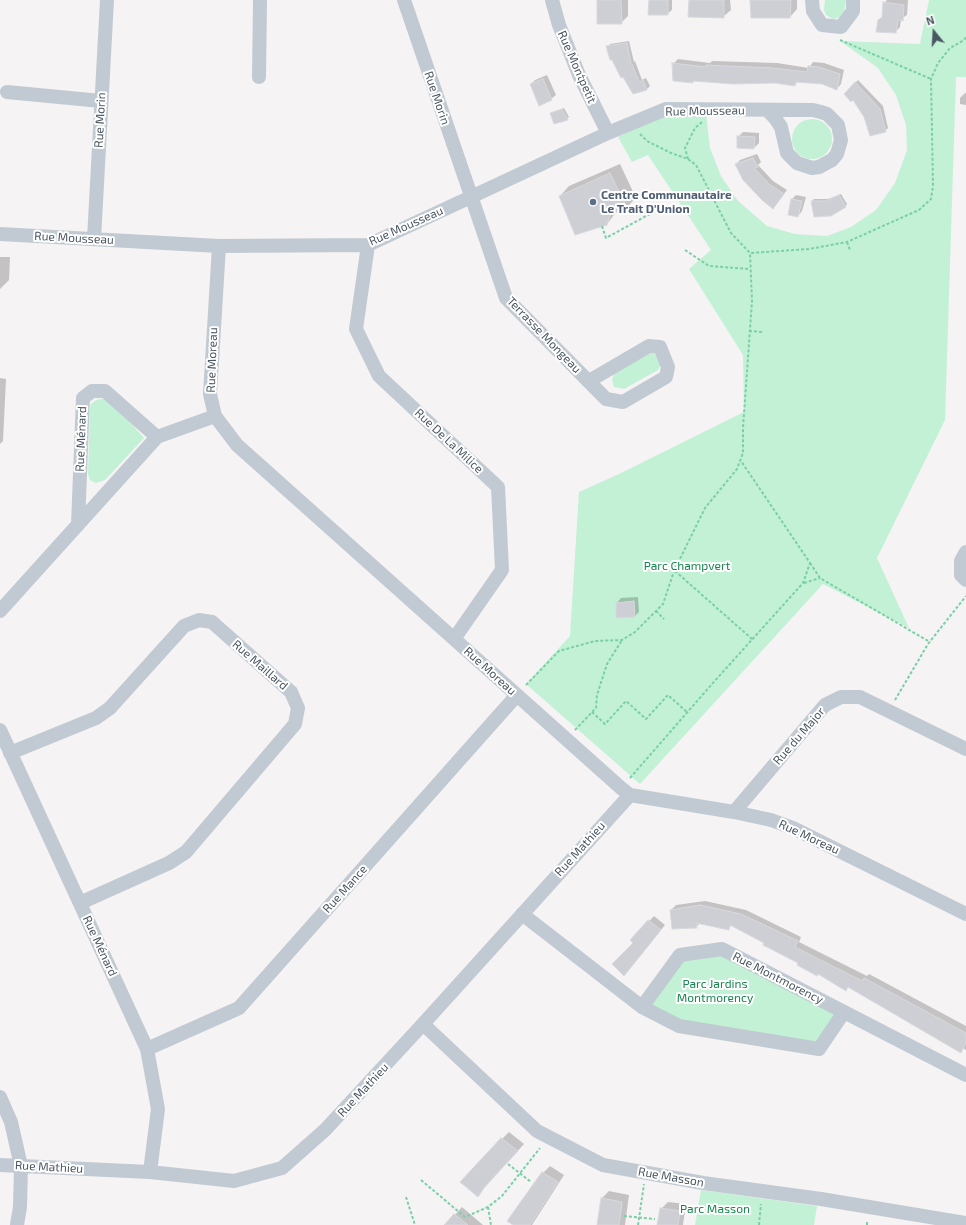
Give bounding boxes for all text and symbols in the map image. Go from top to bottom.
north arrow [914,12,954,52]
text: N [924,13,936,28]
street label: Rue Montpetit [555,29,599,105]
street label: Rue Morin [421,69,453,127]
street label: Rue Morin [91,92,109,148]
street label: Rue Mousseau [665,103,745,119]
place label: Centre Communautaire Le Trait D'Union [601,188,732,216]
marker: Centre Communautaire Le Trait D'Union [588,197,598,207]
street label: Rue Mousseau [367,203,445,249]
street label: Rue Mousseau [34,229,114,247]
street label: Terrasse Mongeau [504,294,584,376]
street label: Rue Moreau [204,327,220,393]
street label: Rue Ménard [73,406,89,472]
street label: Rue De La Milice [412,406,486,476]
park label: Parc Champvert [644,559,730,573]
street label: Rue Maillard [229,637,291,693]
street label: Rue Moreau [461,644,519,698]
street label: Rue du Major [770,704,828,768]
street label: Rue Moreau [776,817,842,857]
street label: Rue Mathieu [552,819,608,879]
street label: Rue Mance [320,862,370,916]
street label: Rue Ménard [80,913,120,979]
street label: Rue Montmorency [730,949,826,1007]
park label: Parc Jardins Montmorency [677,977,753,1005]
street label: Rue Mathieu [334,1060,392,1120]
street label: Rue Mathieu [15,1158,83,1176]
street label: Rue Masson [637,1164,705,1190]
park label: Parc Masson [680,1202,750,1216]

